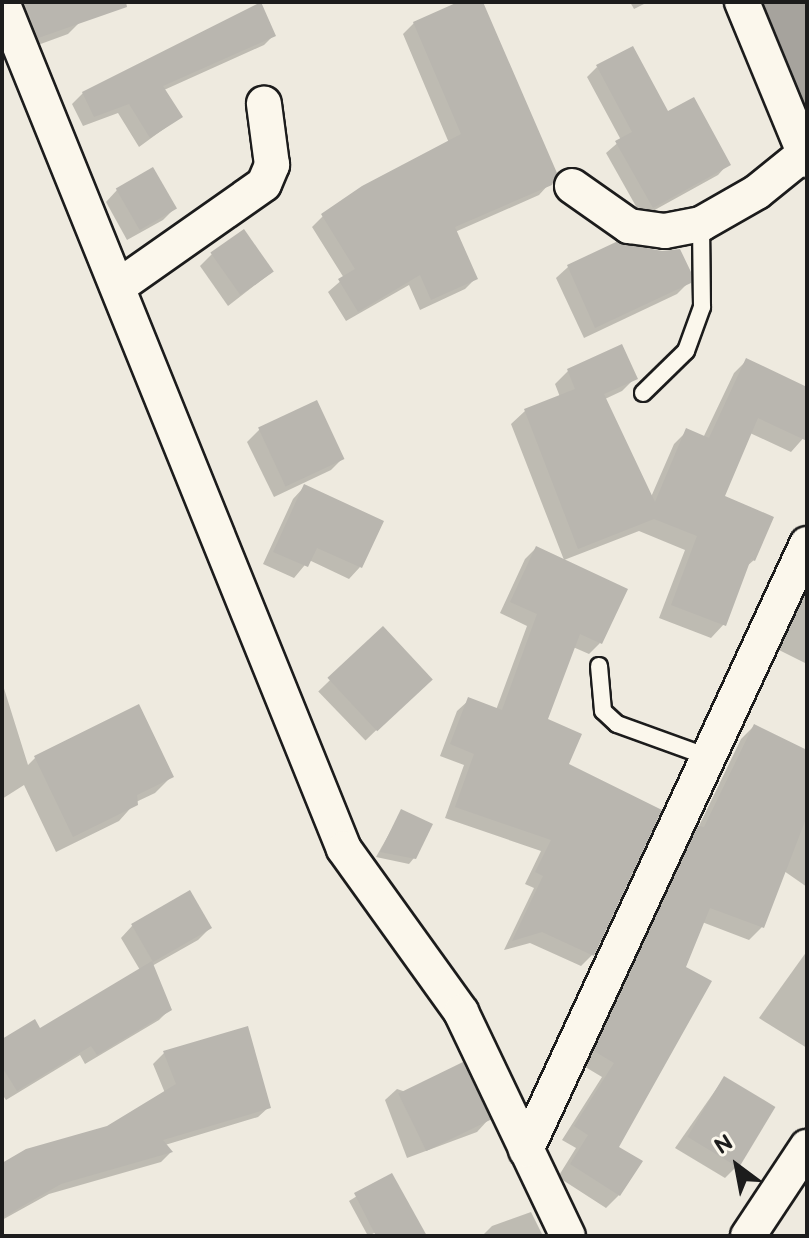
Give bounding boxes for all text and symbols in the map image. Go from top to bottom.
north arrow [697,1126,777,1206]
text: N [710,1129,738,1161]

